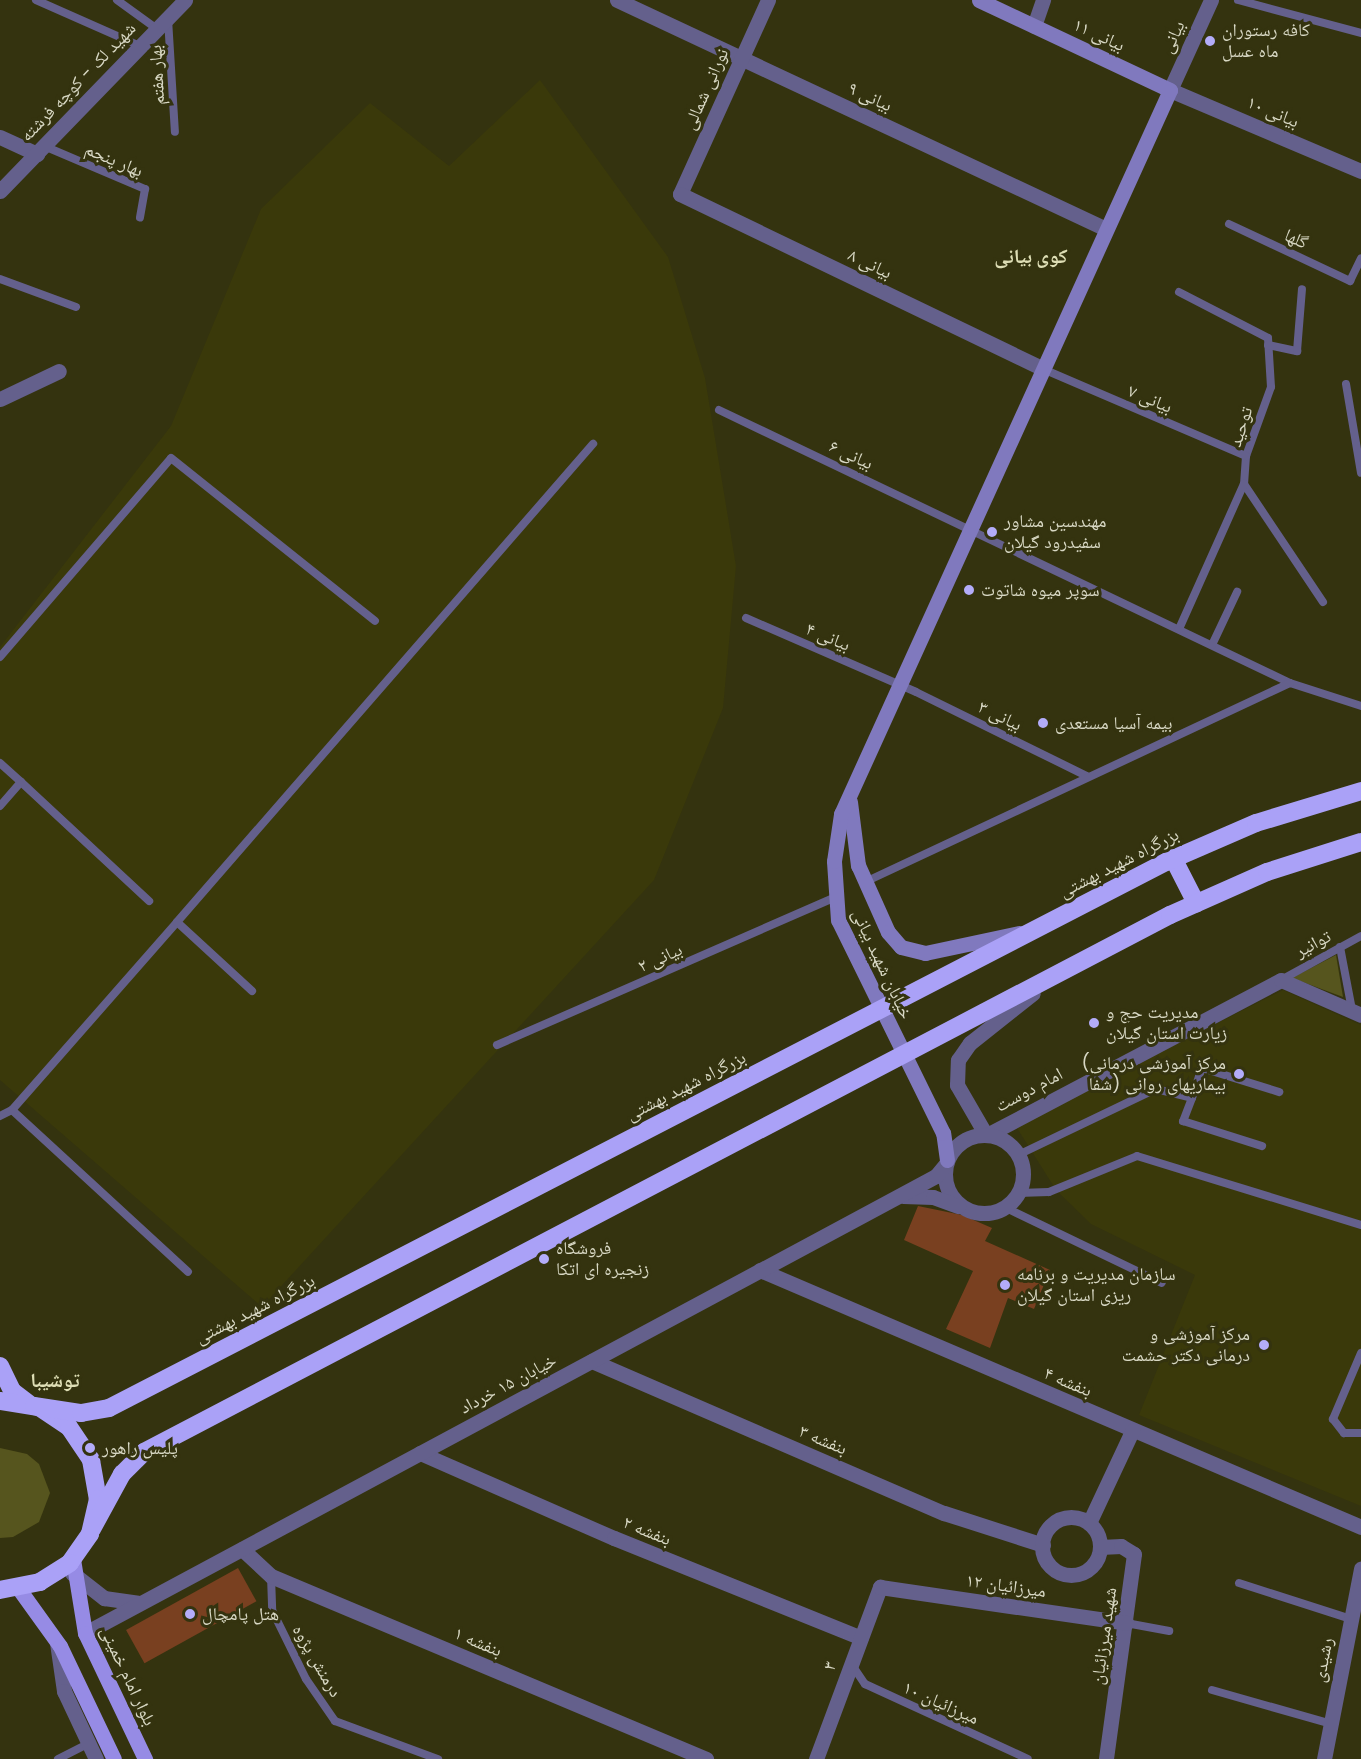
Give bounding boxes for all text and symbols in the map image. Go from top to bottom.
street label: بیانی ۱۱ [1070,14,1128,56]
street label: بیانی [1156,17,1190,57]
street label: شهید لک - کوچه فرشته [16,18,140,146]
place label: کافه رستوران ماه عسل [1222,20,1310,63]
marker: کافه رستوران ماه عسل [1203,34,1217,48]
street label: بهار هفتم [145,44,169,106]
street label: نورانی شمالی [678,45,734,133]
street label: بیانی ۹ [845,77,895,117]
street label: بیانی ۱۰ [1244,91,1302,133]
street label: بهار پنجم [82,138,146,182]
street label: گلها [1281,224,1311,254]
street label: بیانی ۸ [845,244,895,284]
district label: کوی بیانی [994,244,1068,268]
street label: بیانی ۷ [1125,380,1175,418]
street label: توحید [1224,404,1258,450]
street label: بیانی ۶ [826,435,876,475]
place label: مهندسین مشاور سفیدرود گیلان [1004,511,1107,554]
marker: مهندسین مشاور سفیدرود گیلان [985,525,999,539]
place label: سوپر میوه شاتوت [981,579,1100,601]
marker: سوپر میوه شاتوت [962,583,976,597]
street label: بیانی ۴ [803,618,853,656]
street label: بیانی ۳ [975,696,1025,736]
place label: بیمه آسیا مستعدی [1055,712,1173,734]
marker: بیمه آسیا مستعدی [1036,716,1050,730]
street label: بزرگراه شهید بهشتی [1056,824,1182,902]
street label: خیابان شهید بیانی [847,905,917,1023]
street label: توانیر [1291,926,1335,962]
street label: بیانی ۲ [635,939,685,977]
place label: مدیریت حج و زیارت استان گیلان [1106,1002,1227,1044]
marker: مدیریت حج و زیارت استان گیلان [1087,1016,1101,1030]
street label: بزرگراه شهید بهشتی [623,1047,749,1125]
place label: (مرکز آموزشی درمانی بیماریهای روانی (شفا [1081,1053,1226,1096]
street label: امام دوست [992,1063,1066,1117]
marker: (مرکز آموزشی درمانی بیماریهای روانی (شفا [1230,1065,1248,1083]
place label: فروشگاه زنجیره ای اتکا [556,1238,649,1280]
marker: فروشگاه زنجیره ای اتکا [537,1252,551,1266]
place label: سازمان مدیریت و برنامه ریزی استان گیلان [1017,1264,1176,1306]
street label: بزرگراه شهید بهشتی [192,1270,318,1348]
marker: سازمان مدیریت و برنامه ریزی استان گیلان [998,1278,1012,1292]
place label: مرکز آموزشی و ‌درمانی دکتر حشمت [1122,1324,1250,1366]
marker: مرکز آموزشی و ‌درمانی دکتر حشمت [1255,1336,1273,1354]
street label: خیابان ۱۵ خرداد [456,1350,560,1418]
street label: بنفشه ۴ [1041,1362,1095,1402]
district label: توشیبا [30,1368,80,1392]
street label: بنفشه ۳ [796,1420,850,1460]
place label: پلیس راهور [102,1437,178,1459]
marker: پلیس راهور [83,1441,97,1455]
street label: بنفشه ۲ [620,1512,674,1550]
street label: میرزائیان ۱۲ [965,1570,1047,1602]
street label: شهید میرزائیان [1086,1586,1122,1686]
place label: هتل پامچال [202,1603,279,1625]
marker: هتل پامچال [183,1607,197,1621]
street label: درمنش پژوه [288,1621,346,1701]
street label: بنفشه ۱ [451,1622,505,1662]
street label: بلوار امام خمینی [96,1623,160,1729]
street label: رشیدی [1308,1636,1338,1684]
street label: ۳ [818,1658,842,1674]
street label: میرزائیان ۱۰ [900,1677,982,1729]

